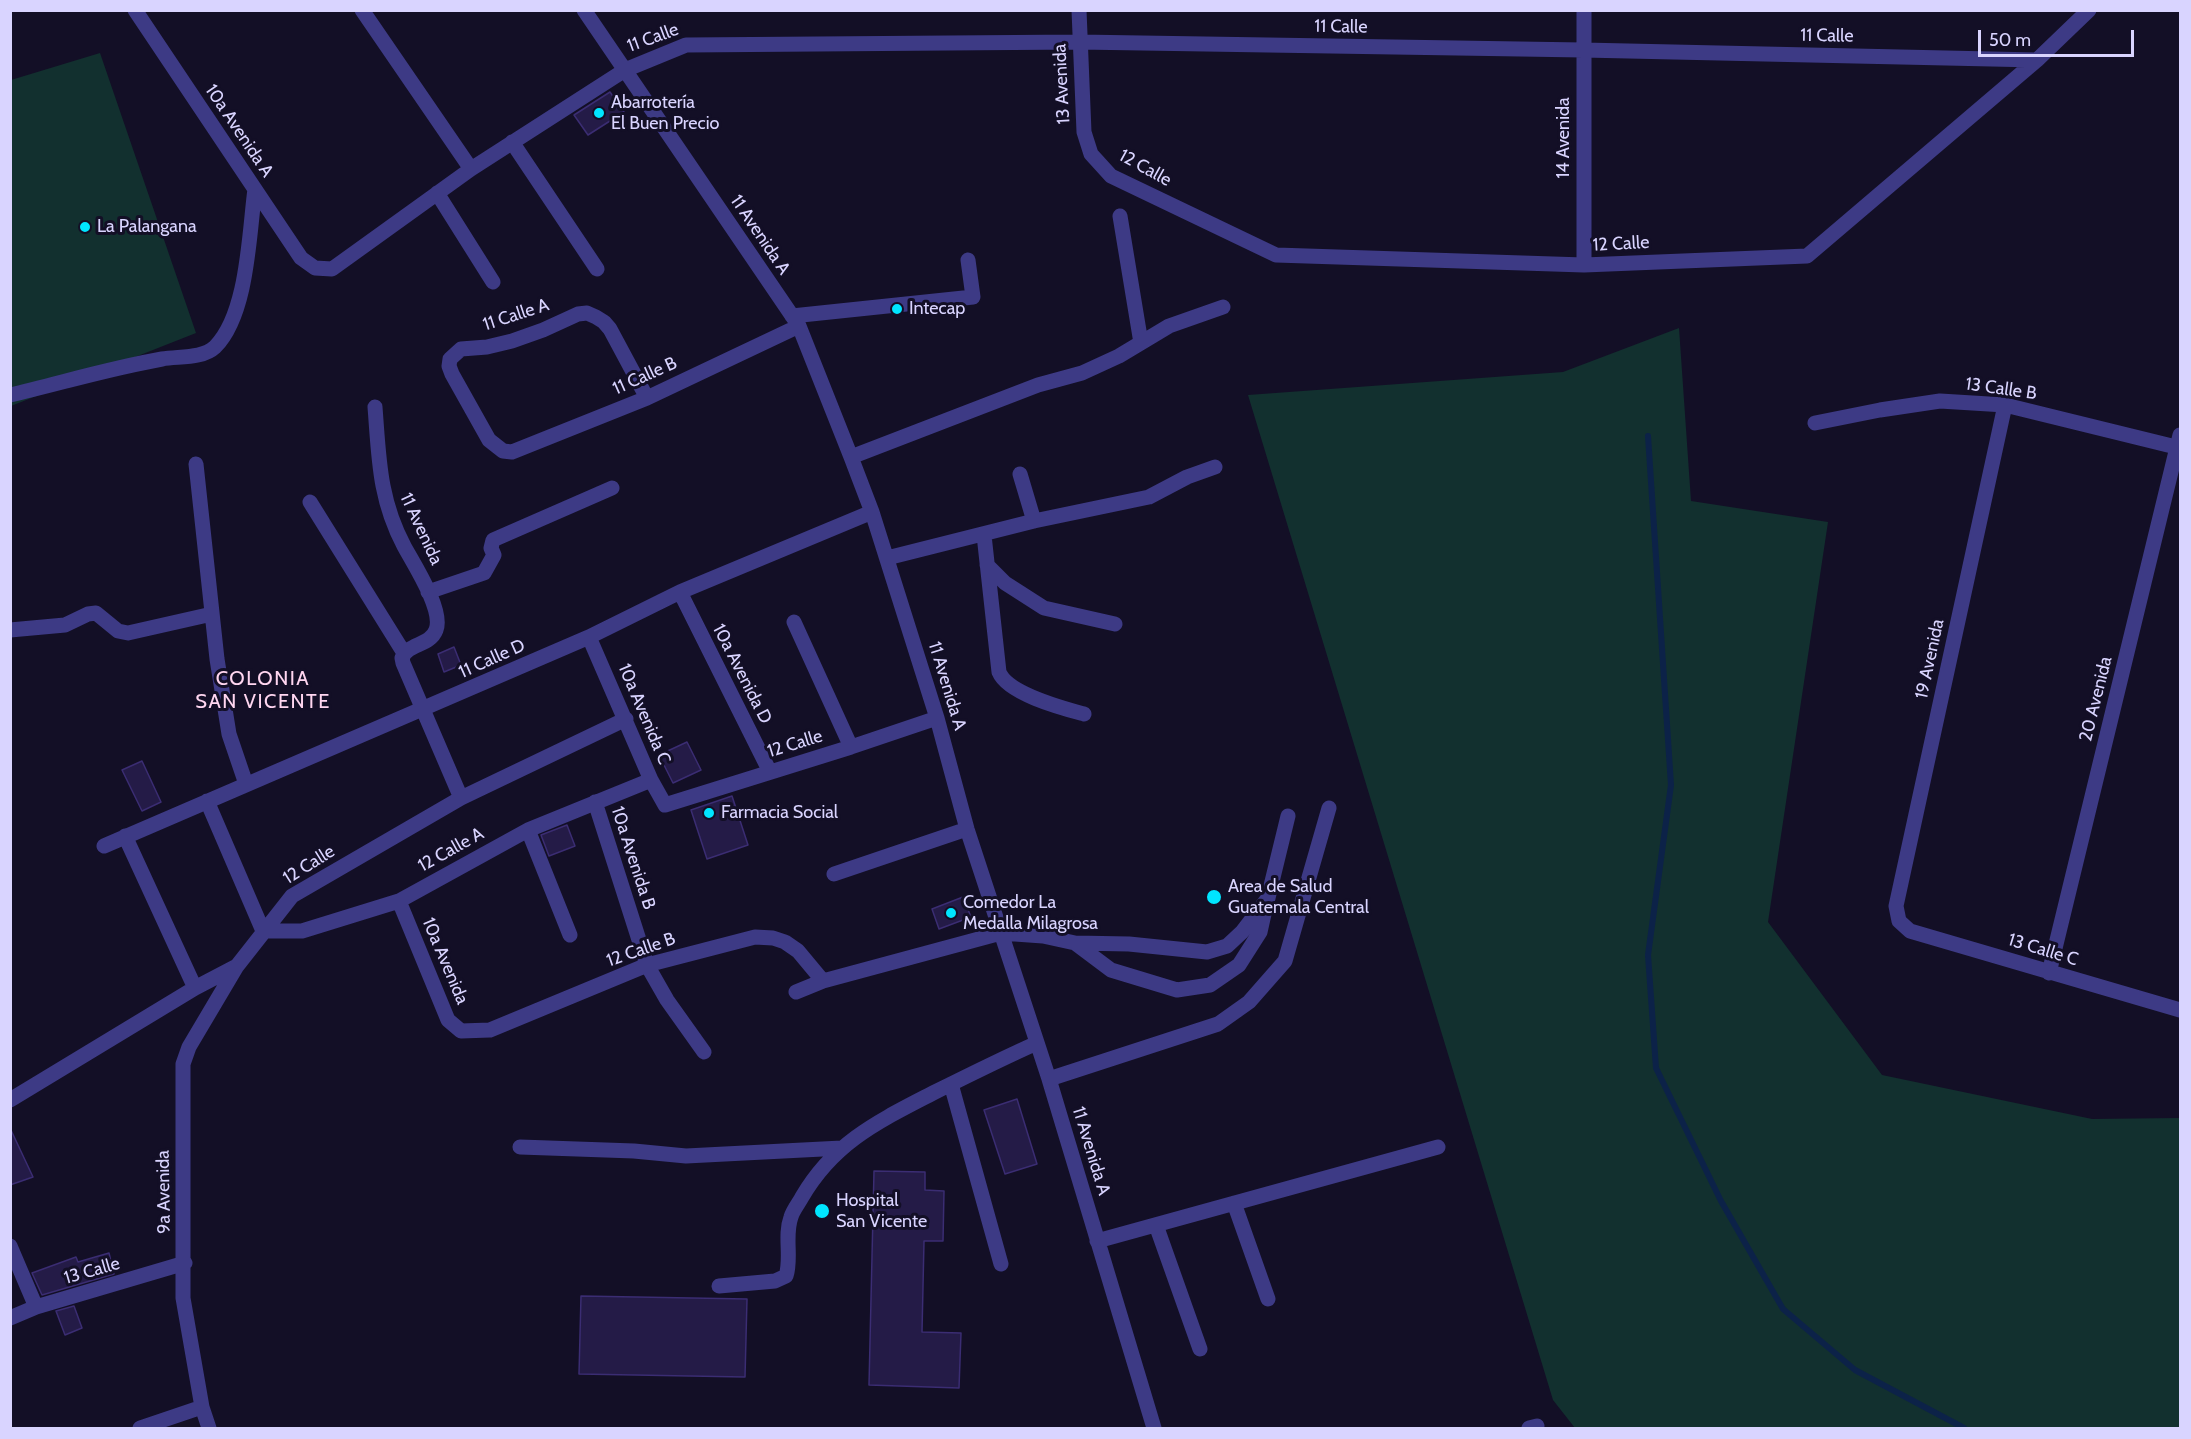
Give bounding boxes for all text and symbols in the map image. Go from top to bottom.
street label: 11 Calle [1314,16,1368,38]
scale bar [1981,18,2137,56]
street label: 11 Calle [624,19,682,57]
street label: 11 Calle [1800,25,1854,47]
text: 50 m [1989,29,2031,51]
street label: 13 Avenida [1049,43,1075,125]
street label: 10a Avenida A [200,81,278,181]
place label: Abarrotería El Buen Precio [611,92,719,134]
street label: 14 Avenida [1553,97,1575,179]
marker: Abarrotería El Buen Precio [592,106,606,120]
street label: 12 Calle [1115,145,1175,191]
street label: 11 Avenida A [725,191,795,279]
place label: La Palangana [97,216,197,238]
marker: La Palangana [78,220,92,234]
street label: 12 Calle [1592,232,1650,256]
street label: 11 Calle A [480,294,552,336]
place label: Intecap [909,298,965,320]
marker: Intecap [890,302,904,316]
street label: 11 Calle B [610,352,680,400]
street label: 13 Calle B [1964,373,2038,405]
street label: 11 Avenida [395,490,447,568]
street label: 19 Avenida [1911,617,1949,701]
street label: 10a Avenida D [708,620,776,728]
street label: 11 Calle D [456,635,528,683]
street label: 11 Avenida A [923,639,971,733]
street label: 20 Avenida [2075,654,2117,744]
street label: 10a Avenida C [613,660,675,768]
district label: COLONIA SAN VICENTE [195,667,331,714]
street label: 12 Calle [765,725,825,763]
place label: Farmacia Social [721,802,838,824]
street label: 10a Avenida B [606,804,660,912]
marker: Farmacia Social [702,806,716,820]
street label: 12 Calle A [414,823,488,877]
street label: 12 Calle [279,841,339,889]
place label: Area de Salud Guatemala Central [1228,876,1369,918]
marker: Area de Salud Guatemala Central [1205,888,1223,906]
place label: Comedor La Medalla Milagrosa [963,892,1098,934]
marker: Comedor La Medalla Milagrosa [944,906,958,920]
street label: 10a Avenida [417,914,473,1008]
street label: 12 Calle B [604,928,678,972]
street label: 13 Calle C [2005,929,2081,971]
street label: 11 Avenida A [1067,1104,1115,1198]
street label: 9a Avenida [152,1150,176,1234]
place label: Hospital San Vicente [836,1190,927,1232]
marker: Hospital San Vicente [813,1202,831,1220]
street label: 13 Calle [62,1253,122,1289]

